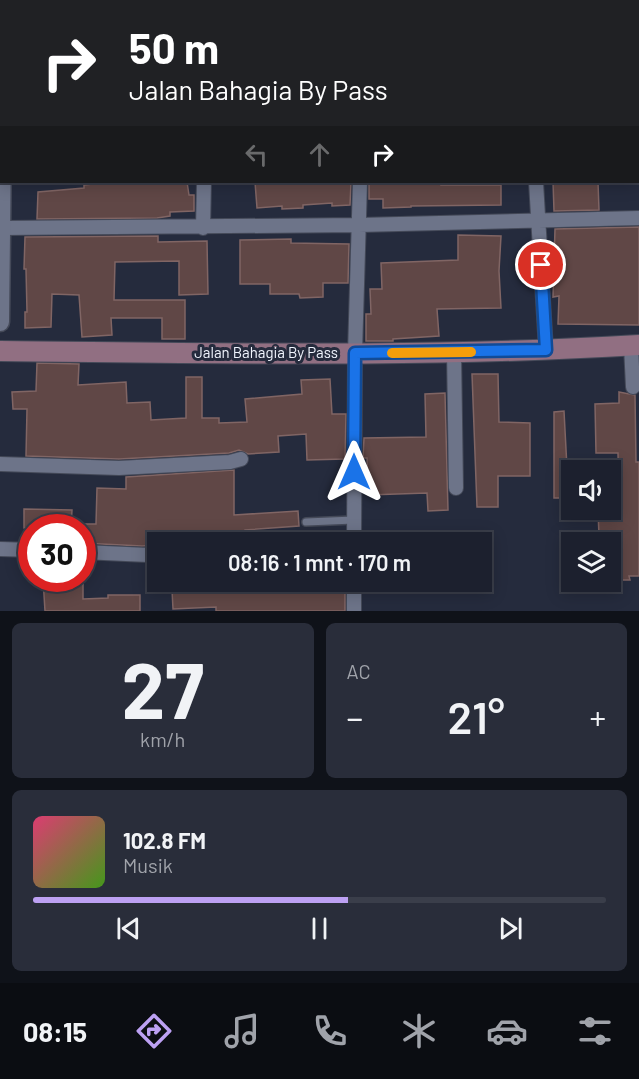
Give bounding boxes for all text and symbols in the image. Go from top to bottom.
text: 50 m [129,22,219,72]
icon: right [30,24,108,102]
text: Jalan Bahagia By Pass [129,73,388,105]
icon: left [240,138,273,171]
icon: ahead [303,138,336,171]
icon: right [366,138,399,171]
pin [515,239,566,290]
icon: arrive [524,248,557,281]
street label: Jalan Bahagia By Pass [194,343,338,361]
position arrow [322,440,386,504]
map controls [561,460,621,592]
button: sound [561,460,621,520]
speed limit sign: 30 [18,514,96,592]
button: layers [561,532,621,592]
text: 08:16 · 1 mnt · 170 m [228,549,411,575]
text: 27 [122,641,204,735]
text: AC [347,659,371,683]
text: 21° [448,689,505,743]
text: − [347,697,363,737]
text: + [589,697,606,737]
text: km/h [140,727,185,751]
text: 102.8 FM [123,827,206,853]
text: Musik [123,853,173,877]
icon: previous [112,912,145,945]
icon: pause [303,912,336,945]
icon: next [494,912,527,945]
icon: directions [133,1010,175,1052]
icon: music [221,1010,263,1052]
icon: phone [309,1010,351,1052]
icon: climate [398,1010,440,1052]
icon: car [486,1010,528,1052]
icon: filters [574,1010,616,1052]
text: 08:15 [23,1015,87,1047]

